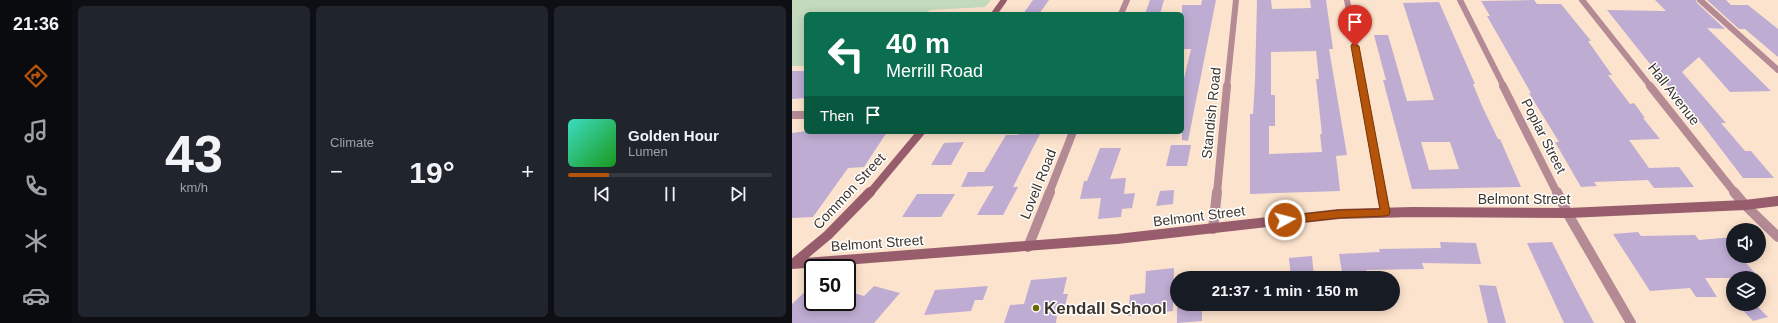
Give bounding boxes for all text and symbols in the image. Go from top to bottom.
pin [1338,5,1372,46]
icon: arrive [1344,11,1366,33]
text: 21:36 [13,14,59,34]
icon: left [820,28,872,80]
text: 40 m [886,28,950,59]
street label: Hall Avenue [1645,60,1703,128]
text: Merrill Road [886,61,983,81]
icon: directions [22,62,50,90]
street label: Standish Road [1198,66,1224,160]
street label: Poplar Street [1518,96,1570,176]
icon: arrive [862,104,884,126]
text: Then [820,107,854,124]
icon: music [22,117,50,145]
text: 43 [165,125,223,183]
text: Golden Hour [628,127,719,144]
text: Climate [330,135,374,150]
text: Lumen [628,144,668,159]
street label: Lovell Road [1017,147,1059,221]
street label: Common Street [810,150,888,232]
text: 19° [409,156,455,189]
text: − [330,159,343,184]
text: + [521,159,534,184]
icon: phone [22,172,50,200]
text: km/h [180,180,208,195]
icon: previous [591,183,613,205]
icon: pause [659,183,681,205]
icon: next [727,183,749,205]
street label: Belmont Street [1478,191,1570,207]
position arrow [1264,199,1306,241]
street label: Belmont Street [1152,202,1246,230]
map controls [1726,223,1766,311]
button: sound [1726,223,1766,263]
icon: climate [22,227,50,255]
street label: Belmont Street [830,232,924,254]
speed limit sign: 50 [804,259,856,311]
button: layers [1726,271,1766,311]
icon: car [22,282,50,310]
text: 21:37 · 1 min · 150 m [1212,282,1358,299]
place label: Kendall School [1044,299,1167,318]
marker: Kendall School [1031,303,1041,313]

